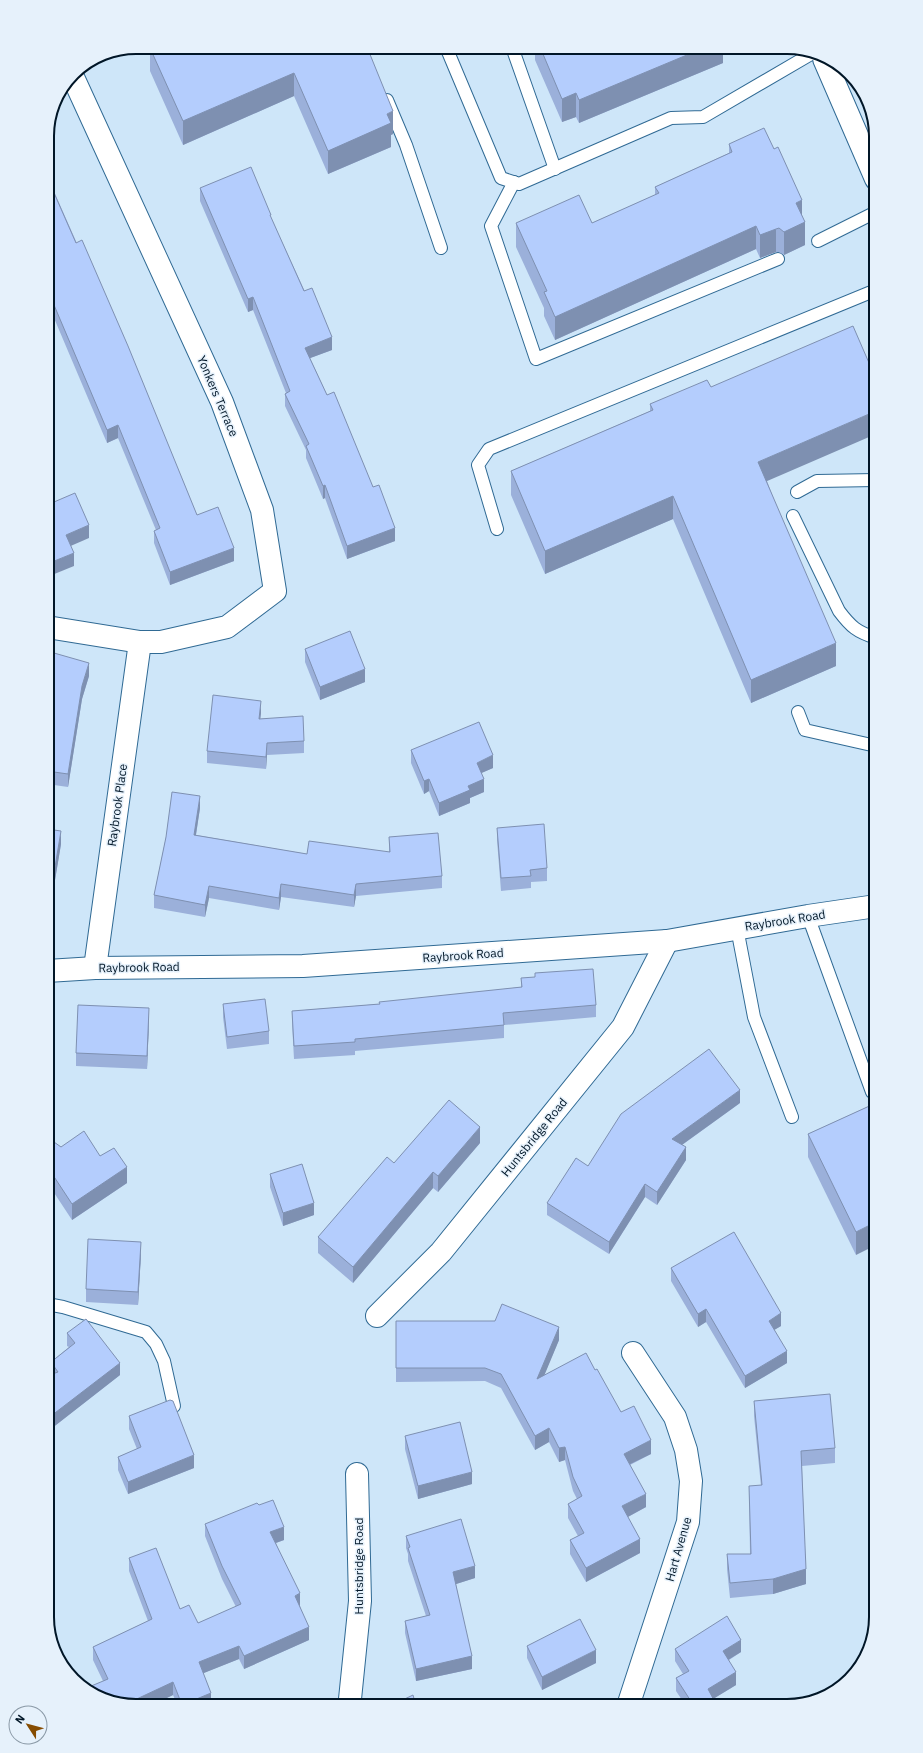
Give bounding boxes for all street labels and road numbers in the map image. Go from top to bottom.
street label: Yonkers Terrace [194,353,242,439]
street label: Raybrook Place [104,762,130,847]
street label: Raybrook Road [744,906,826,934]
street label: Raybrook Road [422,945,504,965]
street label: Raybrook Road [98,959,180,975]
street label: Huntsbridge Road [498,1095,570,1179]
street label: Hart Avenue [662,1515,694,1583]
street label: Huntsbridge Road [351,1518,366,1614]

